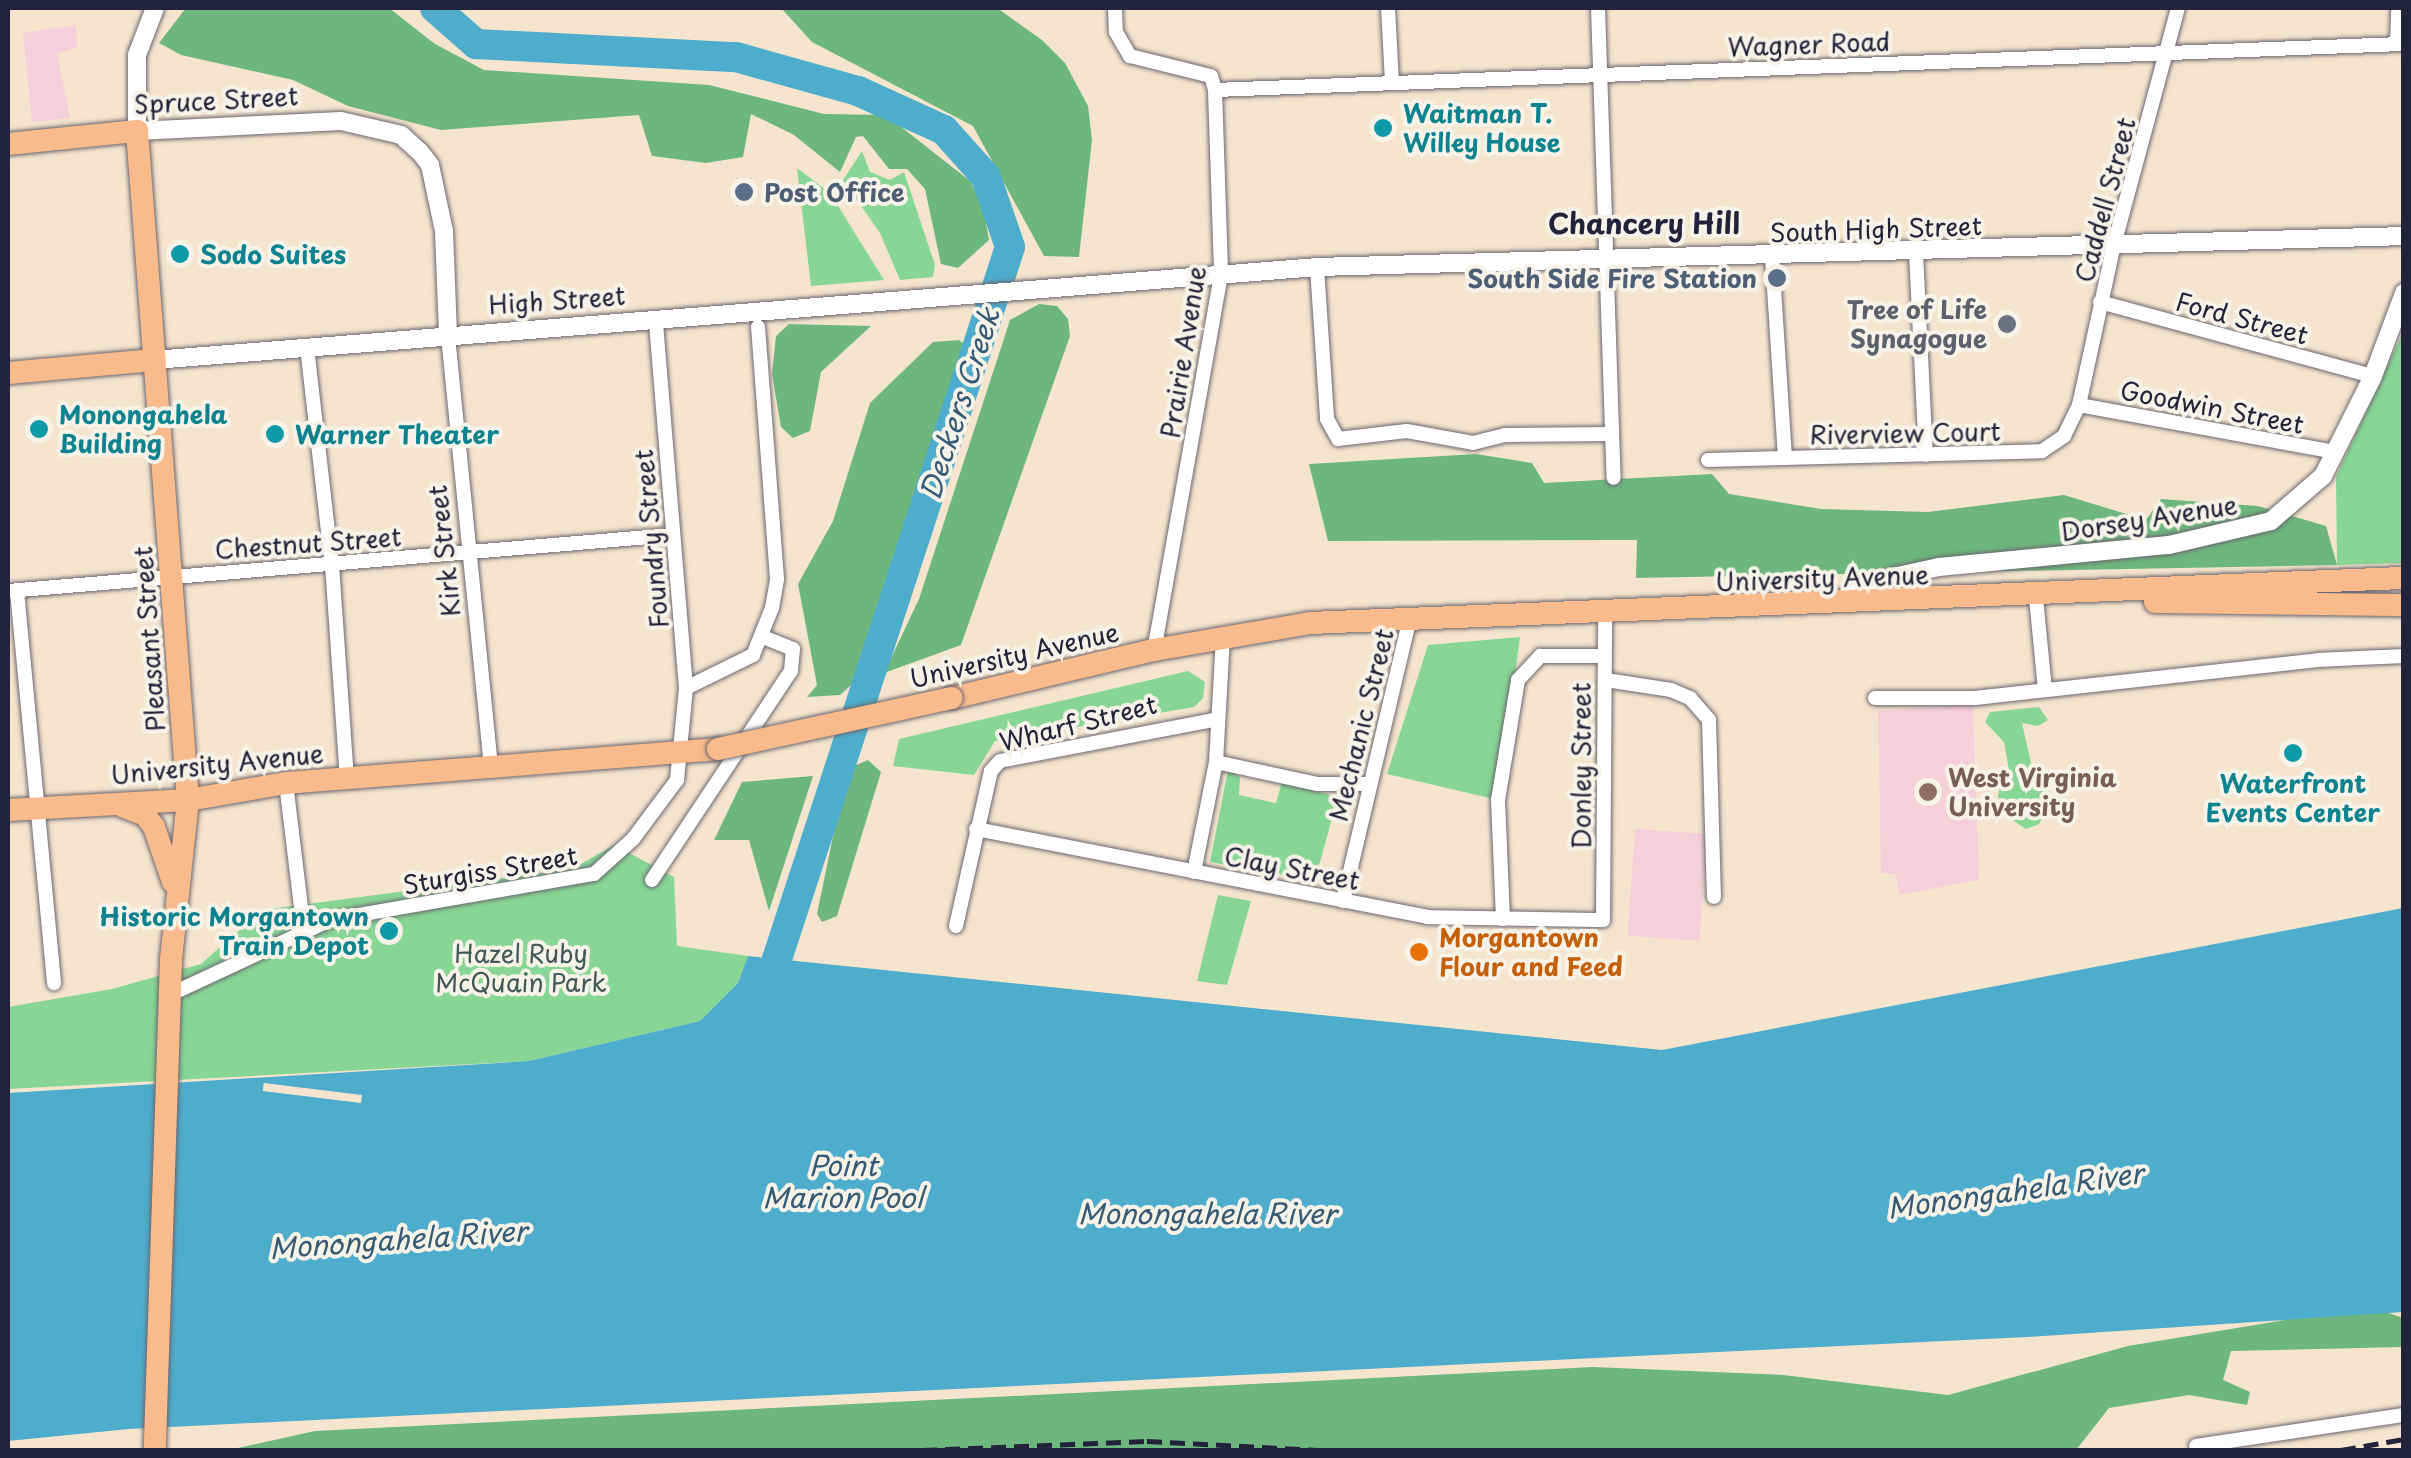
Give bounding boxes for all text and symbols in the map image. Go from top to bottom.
street label: Wagner Road [1726,26,1892,62]
street label: Spruce Street [132,81,300,119]
place label: Waitman T. Willey House [1403,99,1565,158]
street label: Caddell Street [2068,114,2142,286]
marker: Waitman T. Willey House [1372,117,1394,139]
place label: Post Office [764,177,904,207]
marker: Post Office [733,181,755,203]
district label: Chancery Hill [1548,206,1740,240]
street label: South High Street [1768,210,1984,248]
place label: Sodo Suites [200,239,347,269]
marker: Sodo Suites [169,243,191,265]
street label: Prairie Avenue [1155,263,1211,441]
place label: South Side Fire Station [1465,263,1757,293]
marker: South Side Fire Station [1766,267,1788,289]
street label: High Street [487,280,627,320]
street label: Ford Street [2172,286,2312,350]
place label: Tree of Life Synagogue [1843,295,1987,354]
water label: Deckers Creek [912,303,1006,505]
marker: Tree of Life Synagogue [1996,313,2018,335]
street label: Goodwin Street [2118,375,2306,439]
place label: Monongahela Building [59,400,227,459]
street label: Riverview Court [1810,416,2000,450]
marker: Monongahela Building [28,418,50,440]
place label: Warner Theater [295,419,500,449]
marker: Warner Theater [264,423,286,445]
street label: Foundry Street [628,448,674,630]
street label: Kirk Street [422,483,466,619]
street label: Dorsey Avenue [2059,489,2239,547]
street label: Chestnut Street [213,521,403,565]
street label: Pleasant Street [128,545,170,733]
street label: University Avenue [1715,559,1929,597]
street label: University Avenue [906,616,1122,694]
street label: Mechanic Street [1323,626,1399,824]
street label: Donley Street [1566,682,1596,850]
street label: Wharf Street [997,689,1159,757]
street label: University Avenue [109,738,325,790]
marker: Waterfront Events Center [2282,742,2304,764]
place label: West Virginia University [1948,763,2116,822]
place label: Waterfront Events Center [2205,769,2381,828]
marker: West Virginia University [1917,781,1939,803]
street label: Sturgiss Street [400,840,580,900]
street label: Clay Street [1221,840,1363,896]
place label: Historic Morgantown Train Depot [100,902,369,961]
marker: Historic Morgantown Train Depot [378,920,400,942]
place label: Morgantown Flour and Feed [1439,923,1625,982]
park label: Hazel Ruby McQuain Park [435,939,607,998]
marker: Morgantown Flour and Feed [1408,941,1430,963]
water label: Point Marion Pool [762,1148,924,1214]
water label: Monongahela River [1885,1155,2145,1225]
water label: Monongahela River [1078,1196,1336,1230]
water label: Monongahela River [268,1213,528,1265]

